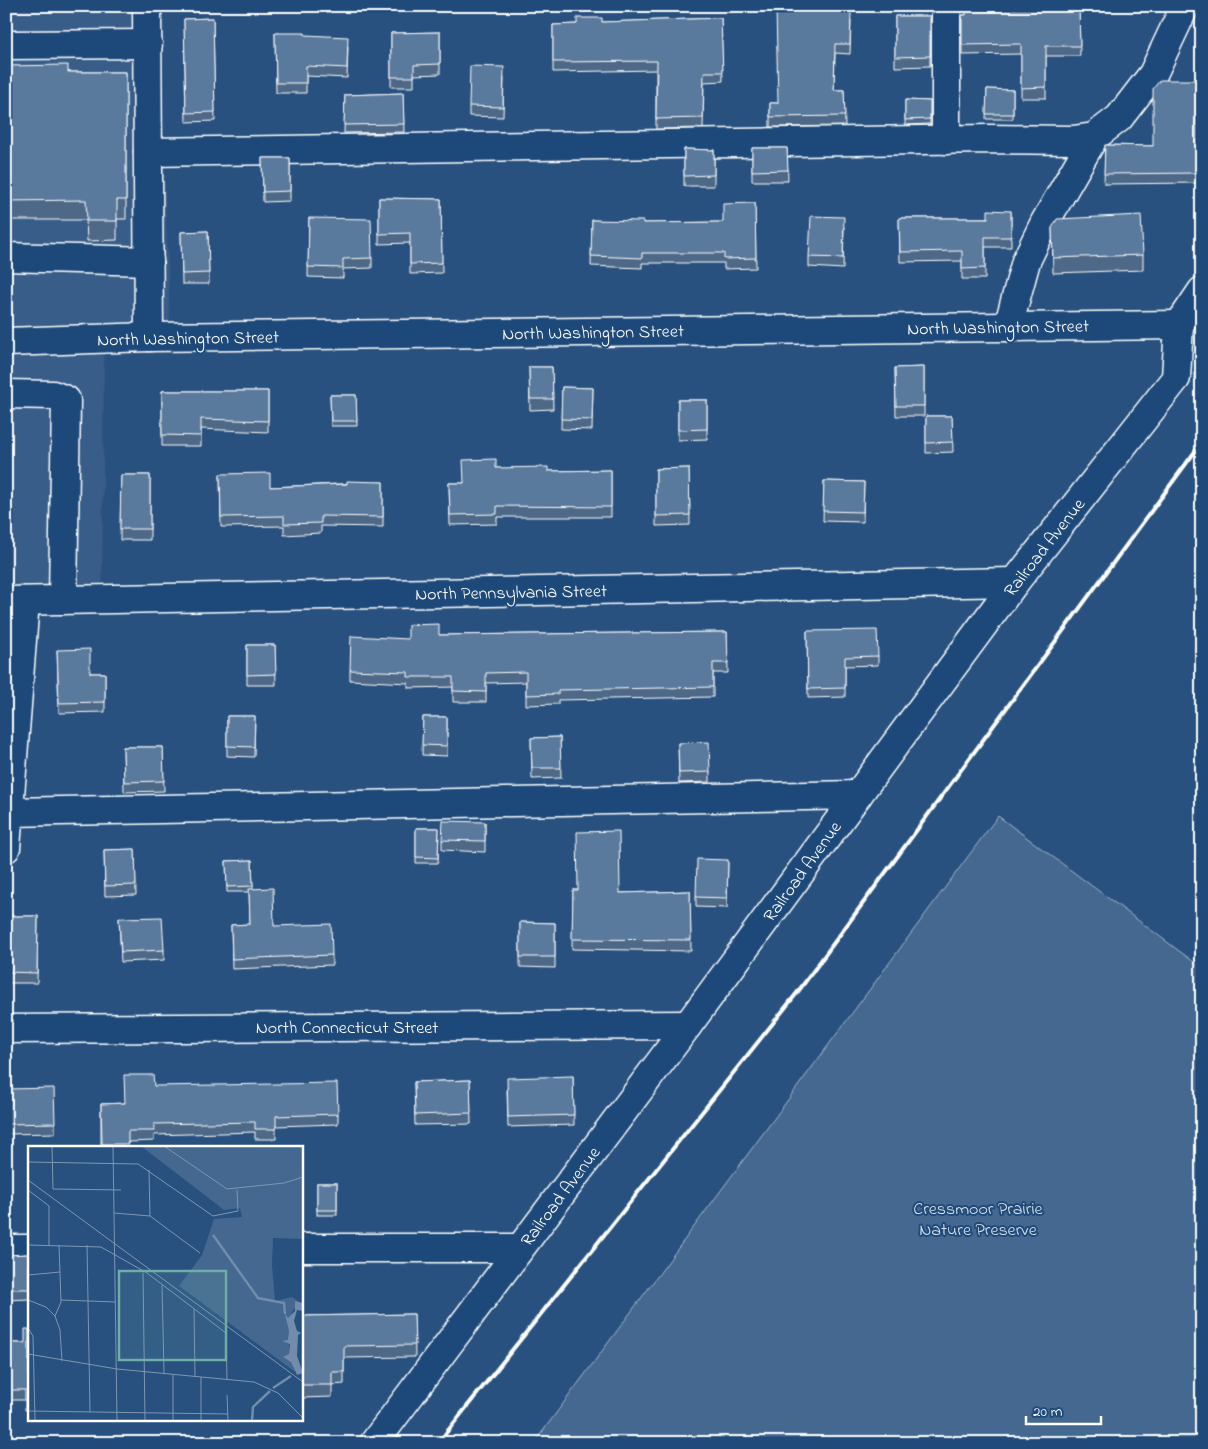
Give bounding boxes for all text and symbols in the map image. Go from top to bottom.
street label: North Washington Street [907,314,1089,345]
street label: North Washington Street [502,319,684,350]
street label: North Washington Street [97,325,279,356]
street label: Railroad Avenue [999,493,1093,603]
street label: North Pennsylvania Street [415,579,607,609]
street label: Railroad Avenue [758,816,850,928]
street label: North Connecticut Street [256,1016,438,1042]
street label: Railroad Avenue [515,1141,608,1253]
inset map [28,1146,302,1422]
park label: Cressmoor Prairie Nature Preserve [913,1197,1044,1244]
scale bar [1026,1394,1100,1426]
text: 20 m [1033,1401,1063,1423]

